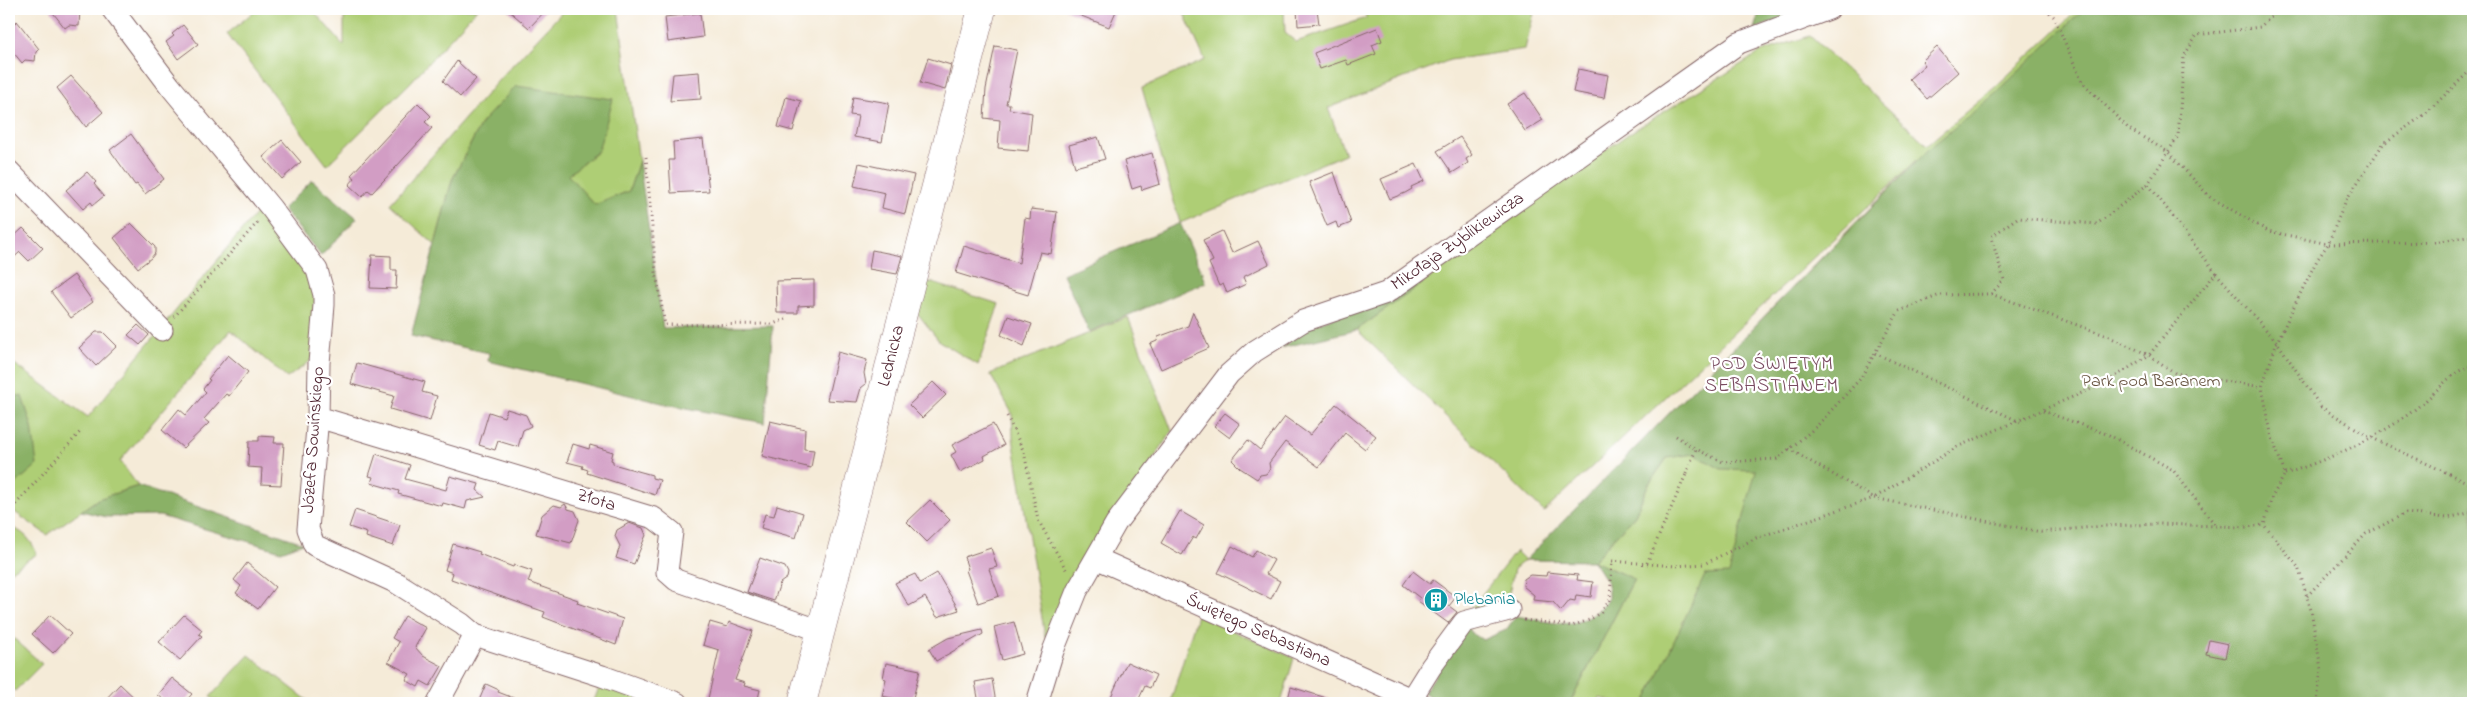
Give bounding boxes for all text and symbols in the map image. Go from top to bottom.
street label: Mikołaja Zyblikiewicza [1386,186,1530,298]
street label: Lednicka [872,323,912,389]
district label: POD ŚWIĘTYM SEBASTIANEM [1705,351,1839,400]
street label: Józefa Sowińskiego [296,366,333,514]
park label: Park pod Baranem [2082,369,2220,395]
street label: Złota [573,483,619,519]
street label: Świętego Sebastiana [1181,587,1335,676]
building icon: Plebania [1423,587,1449,613]
place label: Plebania [1454,587,1516,613]

